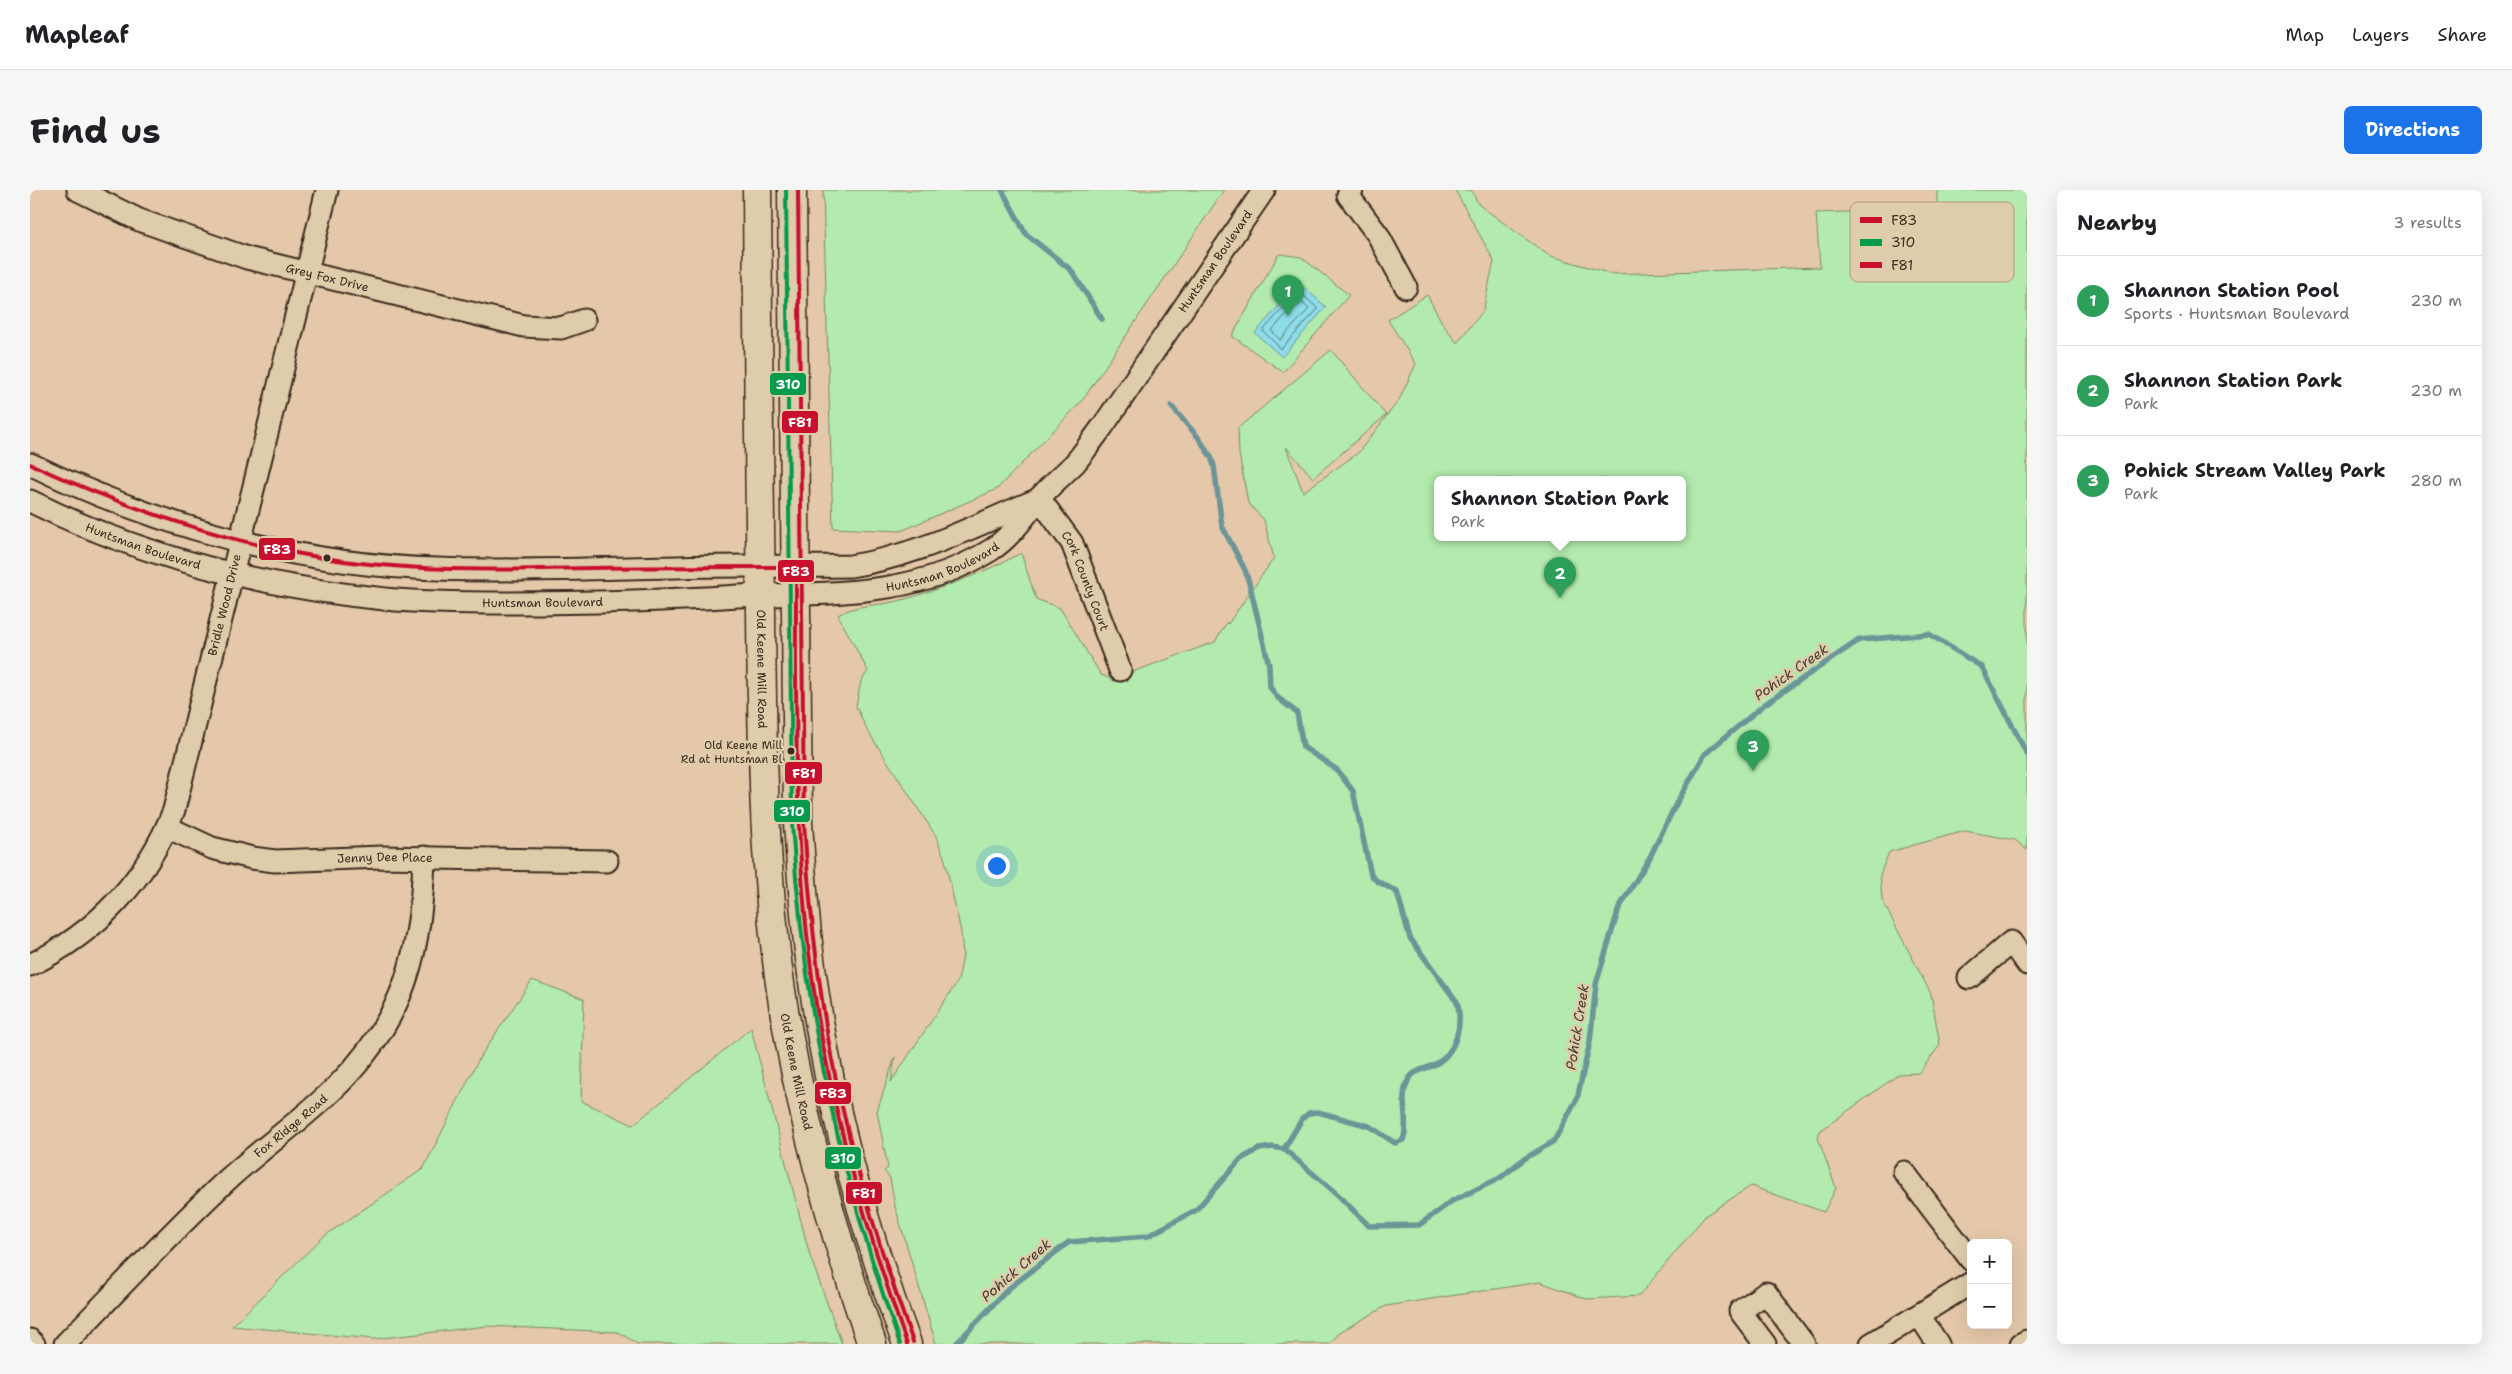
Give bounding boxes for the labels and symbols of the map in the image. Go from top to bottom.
legend [1850,202,2014,282]
street label: Huntsman Boulevard [1175,207,1256,316]
text: F83 [1891,211,1917,229]
text: 310 [1891,233,1915,251]
text: F81 [1891,256,1913,274]
street label: Grey Fox Drive [284,260,371,296]
pin: 1 [1272,275,1304,316]
line badge: 310 [769,372,807,396]
text: 310 [776,375,801,393]
line badge: F81 [781,410,819,434]
text: F81 [788,413,812,431]
street label: Huntsman Boulevard [83,519,203,573]
street label: Cork County Court [1058,528,1113,633]
line badge: F83 [258,537,296,561]
street label: Huntsman Boulevard [884,538,1003,595]
text: F83 [263,540,291,558]
street label: Bridle Wood Drive [204,552,245,657]
unlabelled marker [322,553,332,563]
pin: 2 [1544,557,1576,598]
line badge: F83 [777,559,815,583]
text: F83 [782,562,810,580]
street label: Huntsman Boulevard [482,594,604,611]
street label: Old Keene Mill Road [753,609,770,729]
water label: Pohick Creek [1750,640,1832,704]
pin: 3 [1737,730,1769,771]
place label: Old Keene Mill Rd at Huntsman Bl [681,738,783,767]
marker: Old Keene Mill Rd at Huntsman Bl [786,746,796,756]
line badge: F81 [784,761,823,785]
text: F81 [792,764,816,782]
line badge: 310 [773,799,811,823]
text: 310 [780,802,805,820]
street label: Jenny Dee Place [337,849,433,867]
your location [984,853,1010,879]
water label: Pohick Creek [1561,983,1593,1071]
street label: Old Keene Mill Road [777,1012,816,1132]
line badge: F83 [814,1081,852,1105]
text: F83 [819,1084,847,1102]
street label: Fox Ridge Road [251,1091,331,1161]
line badge: 310 [824,1146,862,1170]
text: 310 [831,1149,856,1167]
line badge: F81 [845,1181,883,1205]
text: F81 [852,1184,876,1202]
water label: Pohick Creek [977,1235,1055,1305]

